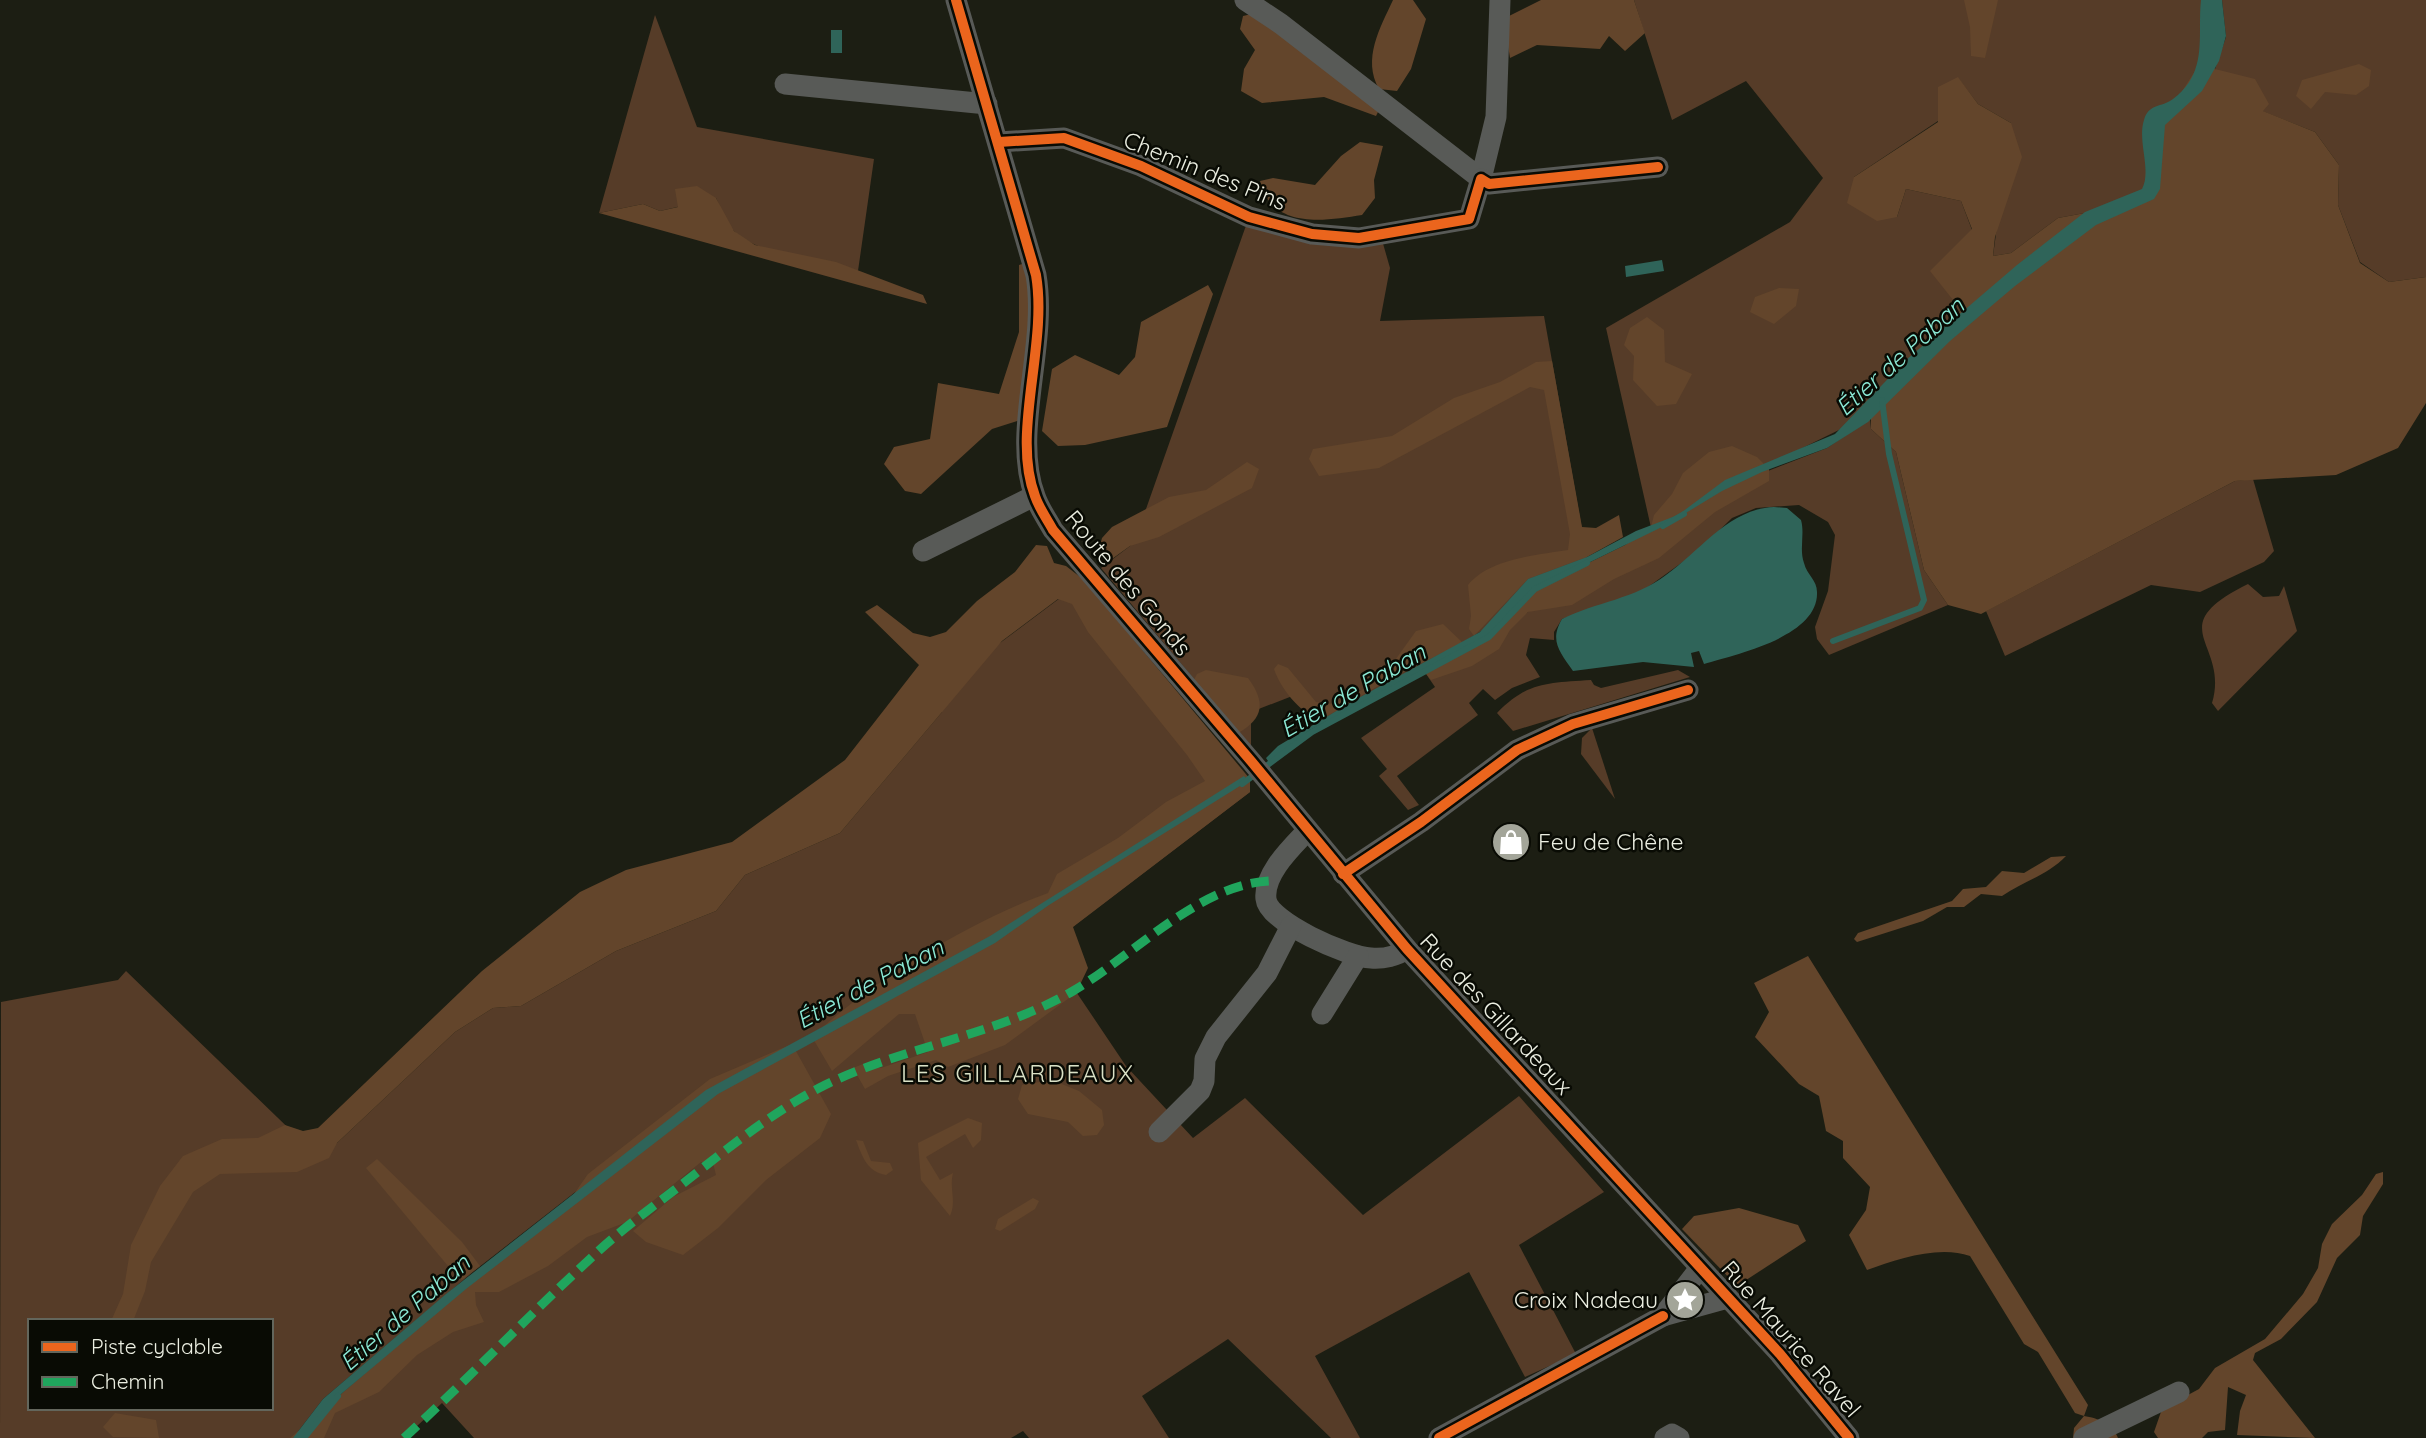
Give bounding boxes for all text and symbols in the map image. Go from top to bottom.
street label: Chemin des Pins [1119,125,1291,216]
water label: Étier de Paban [1829,290,1971,422]
street label: Route des Gonds [1059,504,1198,661]
water label: Étier de Paban [1275,636,1431,744]
shop icon: Feu de Chêne [1490,821,1532,863]
place label: Feu de Chêne [1538,827,1684,856]
street label: Rue des Gillardeaux [1414,927,1579,1100]
water label: Étier de Paban [791,931,949,1035]
district label: LES GILLARDEAUX [901,1058,1135,1088]
water label: Étier de Paban [333,1247,476,1377]
street label: Rue Maurice Ravel [1716,1255,1867,1423]
place icon: Croix Nadeau [1664,1279,1706,1321]
place label: Croix Nadeau [1514,1285,1658,1314]
legend [28,1319,273,1410]
text: Piste cyclable [91,1333,223,1359]
text: Chemin [91,1368,164,1394]

